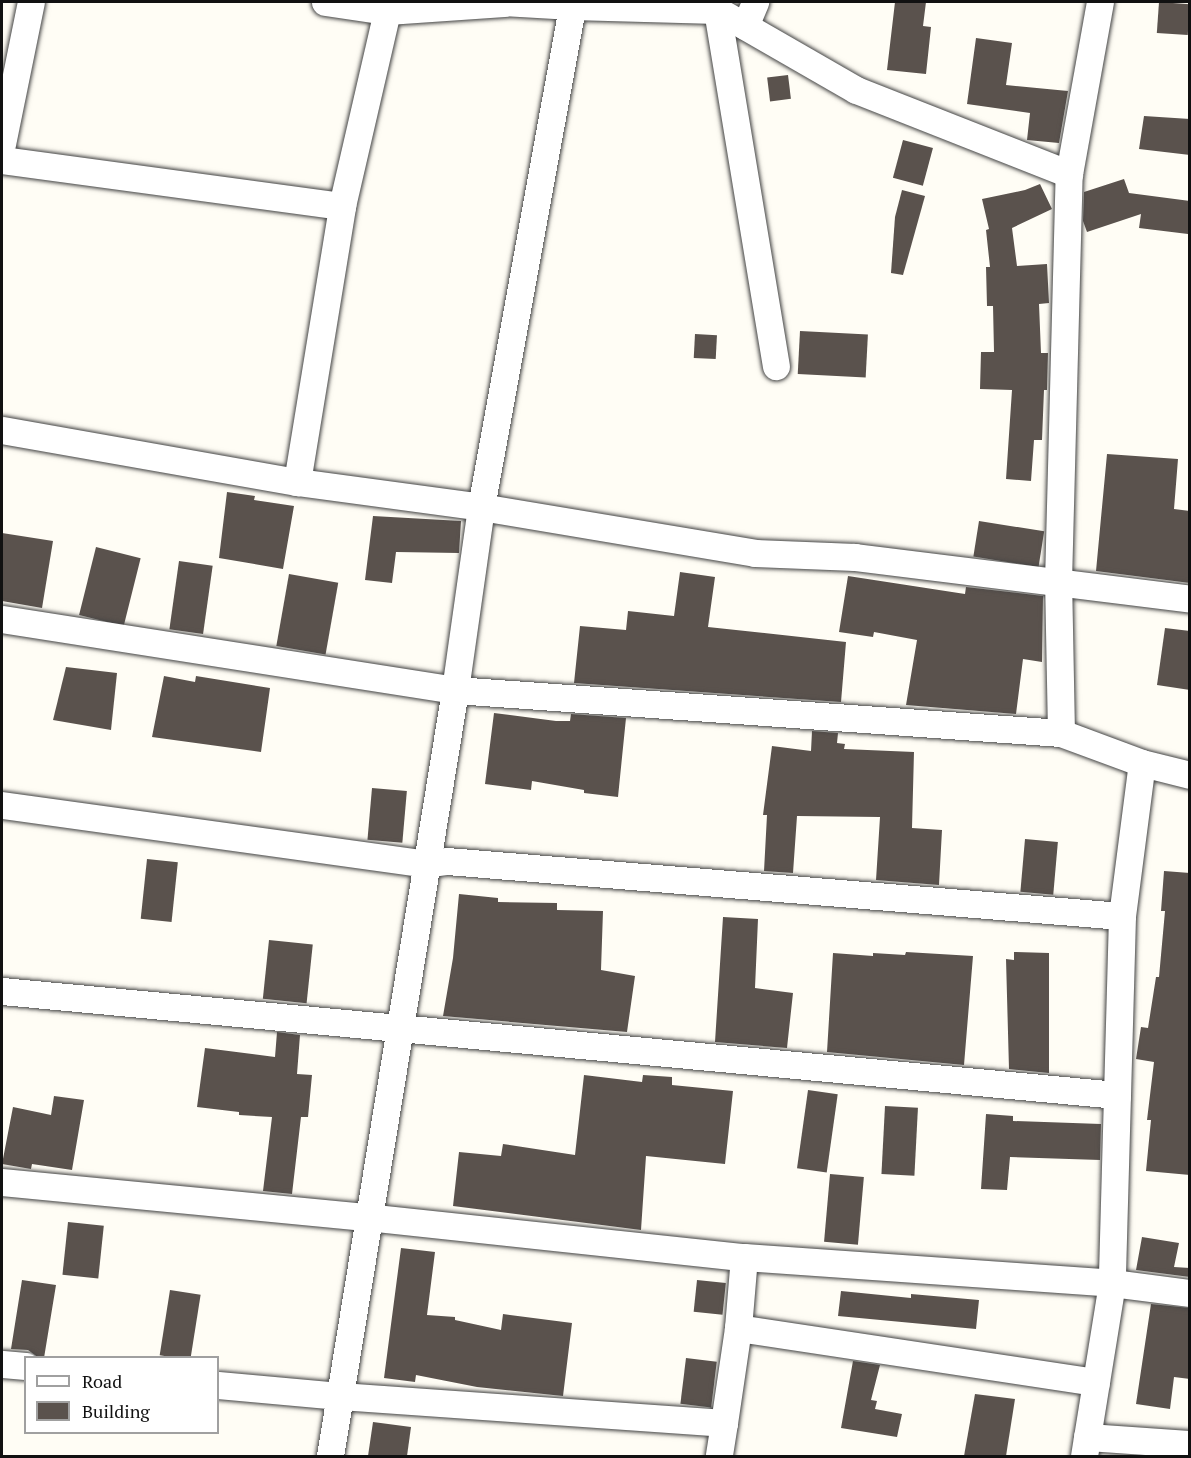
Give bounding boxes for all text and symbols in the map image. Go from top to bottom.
legend [24,1356,219,1434]
text: Road [82,1369,122,1393]
text: Building [82,1399,150,1423]

